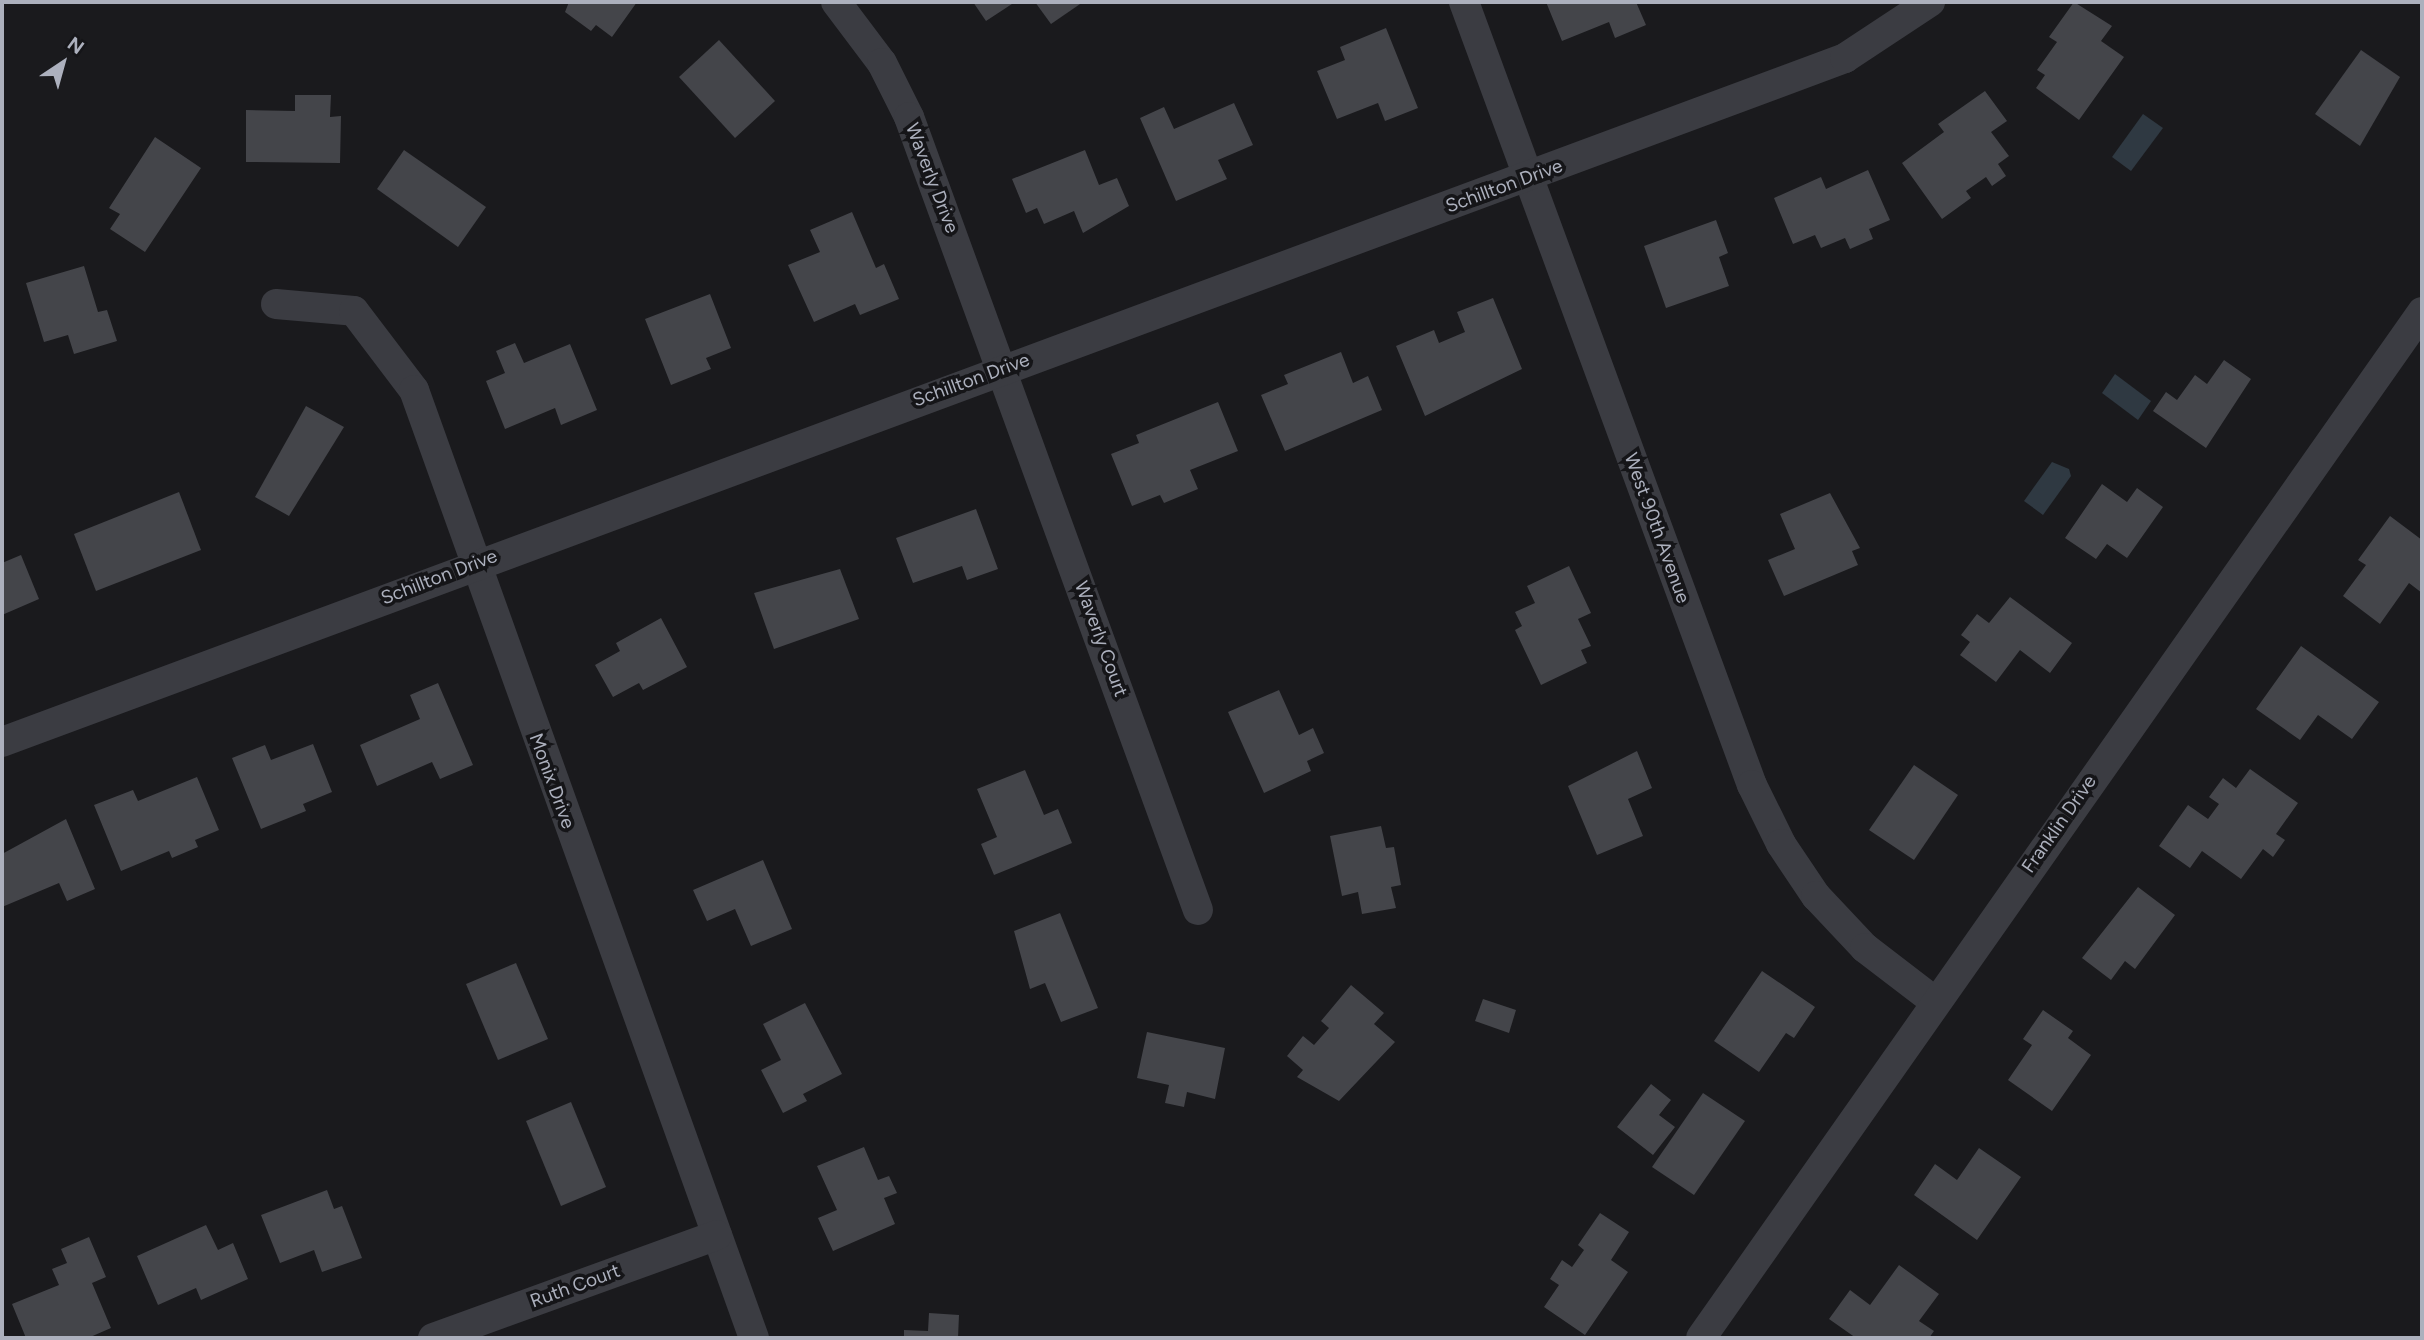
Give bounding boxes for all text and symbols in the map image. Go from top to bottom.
north arrow [28,28,98,98]
text: N [63,32,88,59]
street label: Waverly Drive [901,120,963,236]
street label: Schillton Drive [1442,154,1566,218]
street label: Schillton Drive [909,348,1033,412]
street label: West 90th Avenue [1619,450,1695,606]
street label: Schillton Drive [378,544,500,610]
street label: Waverly Court [1070,578,1132,700]
street label: Monix Drive [524,730,580,832]
street label: Franklin Drive [2017,771,2101,877]
street label: Ruth Court [527,1259,623,1313]

